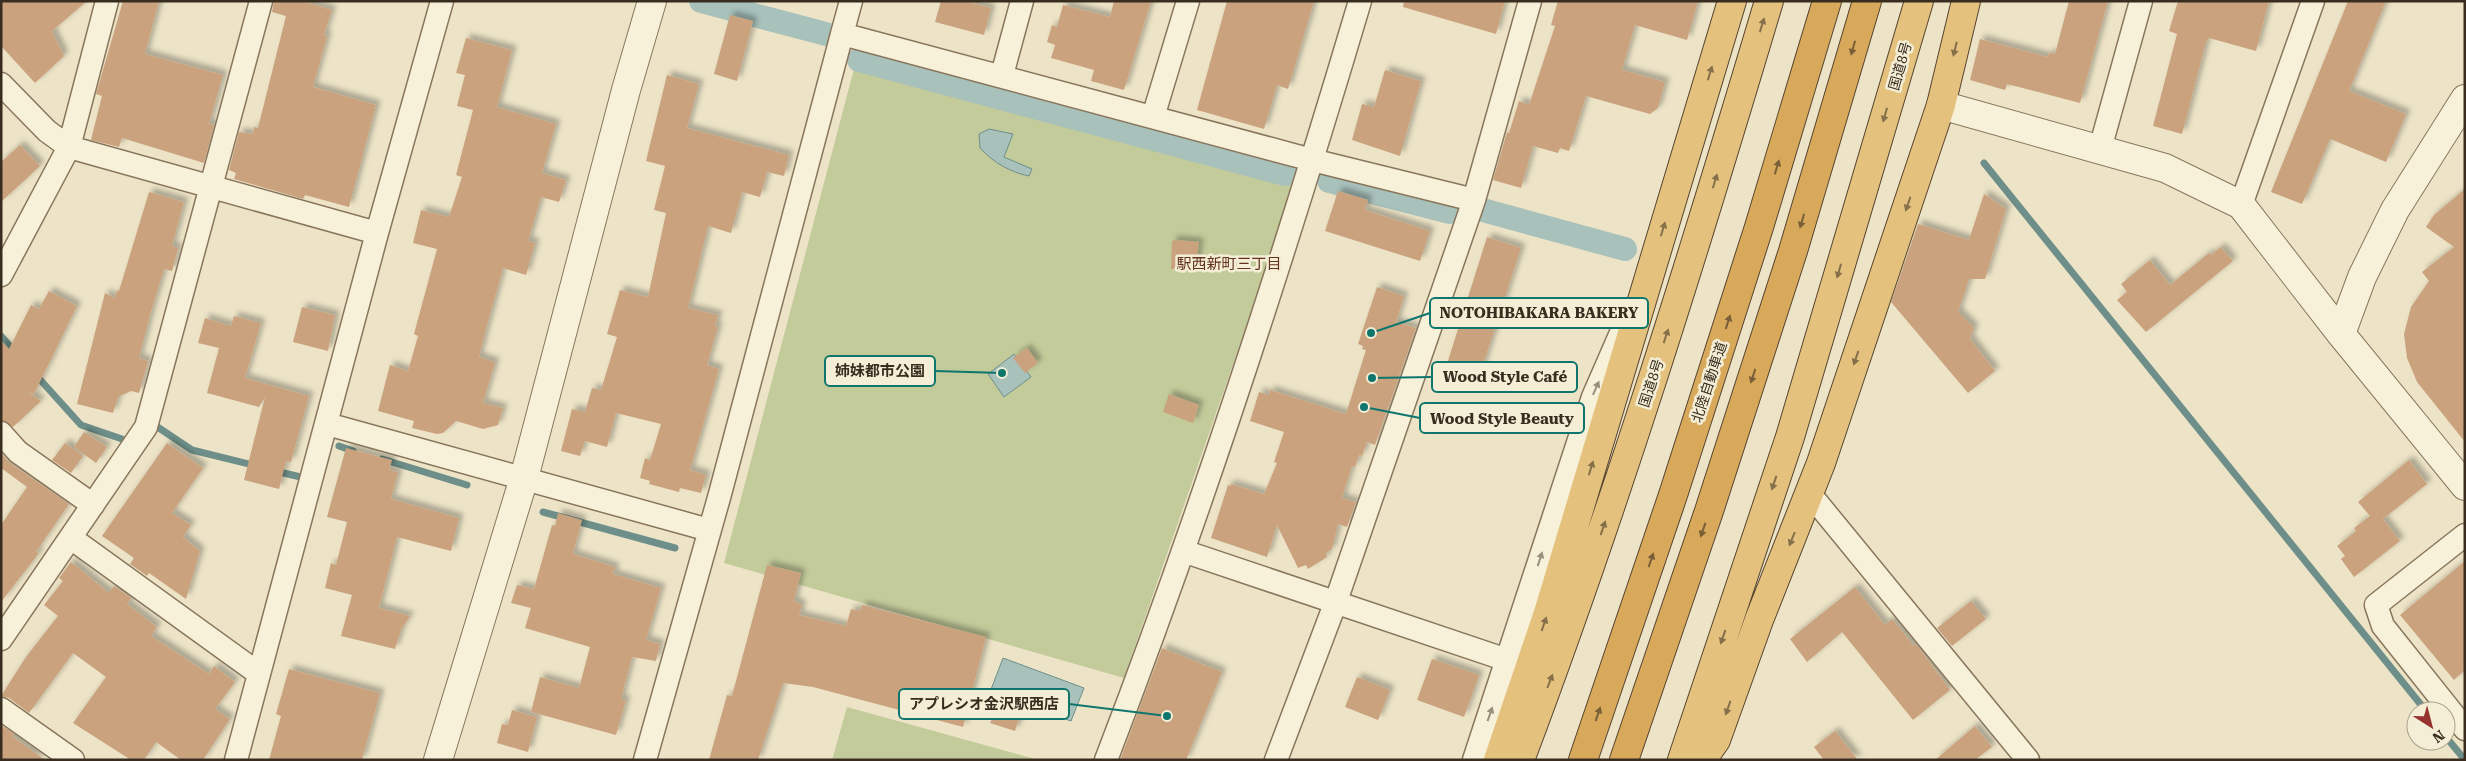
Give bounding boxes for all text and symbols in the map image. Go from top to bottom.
one-way arrow [1759,18,1767,33]
one-way arrow [1849,40,1857,56]
street label: 国道8号 [1885,40,1915,92]
one-way arrow [1951,41,1959,56]
one-way arrow [1706,66,1714,81]
one-way arrow [1881,108,1889,123]
one-way arrow [1773,159,1781,174]
one-way arrow [1712,173,1720,188]
one-way arrow [1904,197,1912,212]
one-way arrow [1798,213,1806,228]
one-way arrow [1659,221,1667,236]
district label: 駅西新町三丁目 [1176,255,1282,273]
one-way arrow [1835,264,1843,279]
callout: NOTOHIBAKARA BAKERY [1430,298,1648,328]
text: NOTOHIBAKARA BAKERY [1440,304,1639,322]
one-way arrow [1725,315,1733,330]
one-way arrow [1663,328,1671,343]
street label: 北陸自動車道 [1688,340,1730,424]
one-way arrow [1852,351,1860,366]
callout: 姉妹都市公園 [825,356,935,386]
street label: 国道8号 [1636,357,1666,409]
text: 姉妹都市公園 [835,362,925,380]
callout: Wood Style Café [1432,362,1577,392]
text: Wood Style Café [1443,368,1567,386]
one-way arrow [1749,368,1756,383]
one-way arrow [1593,381,1601,395]
callout: Wood Style Beauty [1420,403,1584,433]
text: Wood Style Beauty [1430,410,1574,428]
one-way arrow [1588,461,1596,476]
one-way arrow [1770,476,1778,491]
one-way arrow [1600,520,1608,535]
one-way arrow [1699,523,1707,538]
one-way arrow [1787,532,1795,547]
one-way arrow [1536,551,1544,566]
one-way arrow [1647,552,1655,567]
one-way arrow [1541,616,1549,631]
one-way arrow [1718,630,1726,645]
one-way arrow [1547,674,1554,689]
callout: アプレシオ金沢駅西店 [899,689,1069,719]
text: アプレシオ金沢駅西店 [909,695,1059,713]
one-way arrow [1724,700,1731,715]
north arrow [2406,701,2456,751]
one-way arrow [1487,706,1494,721]
one-way arrow [1595,706,1603,721]
text: N [2429,727,2448,746]

